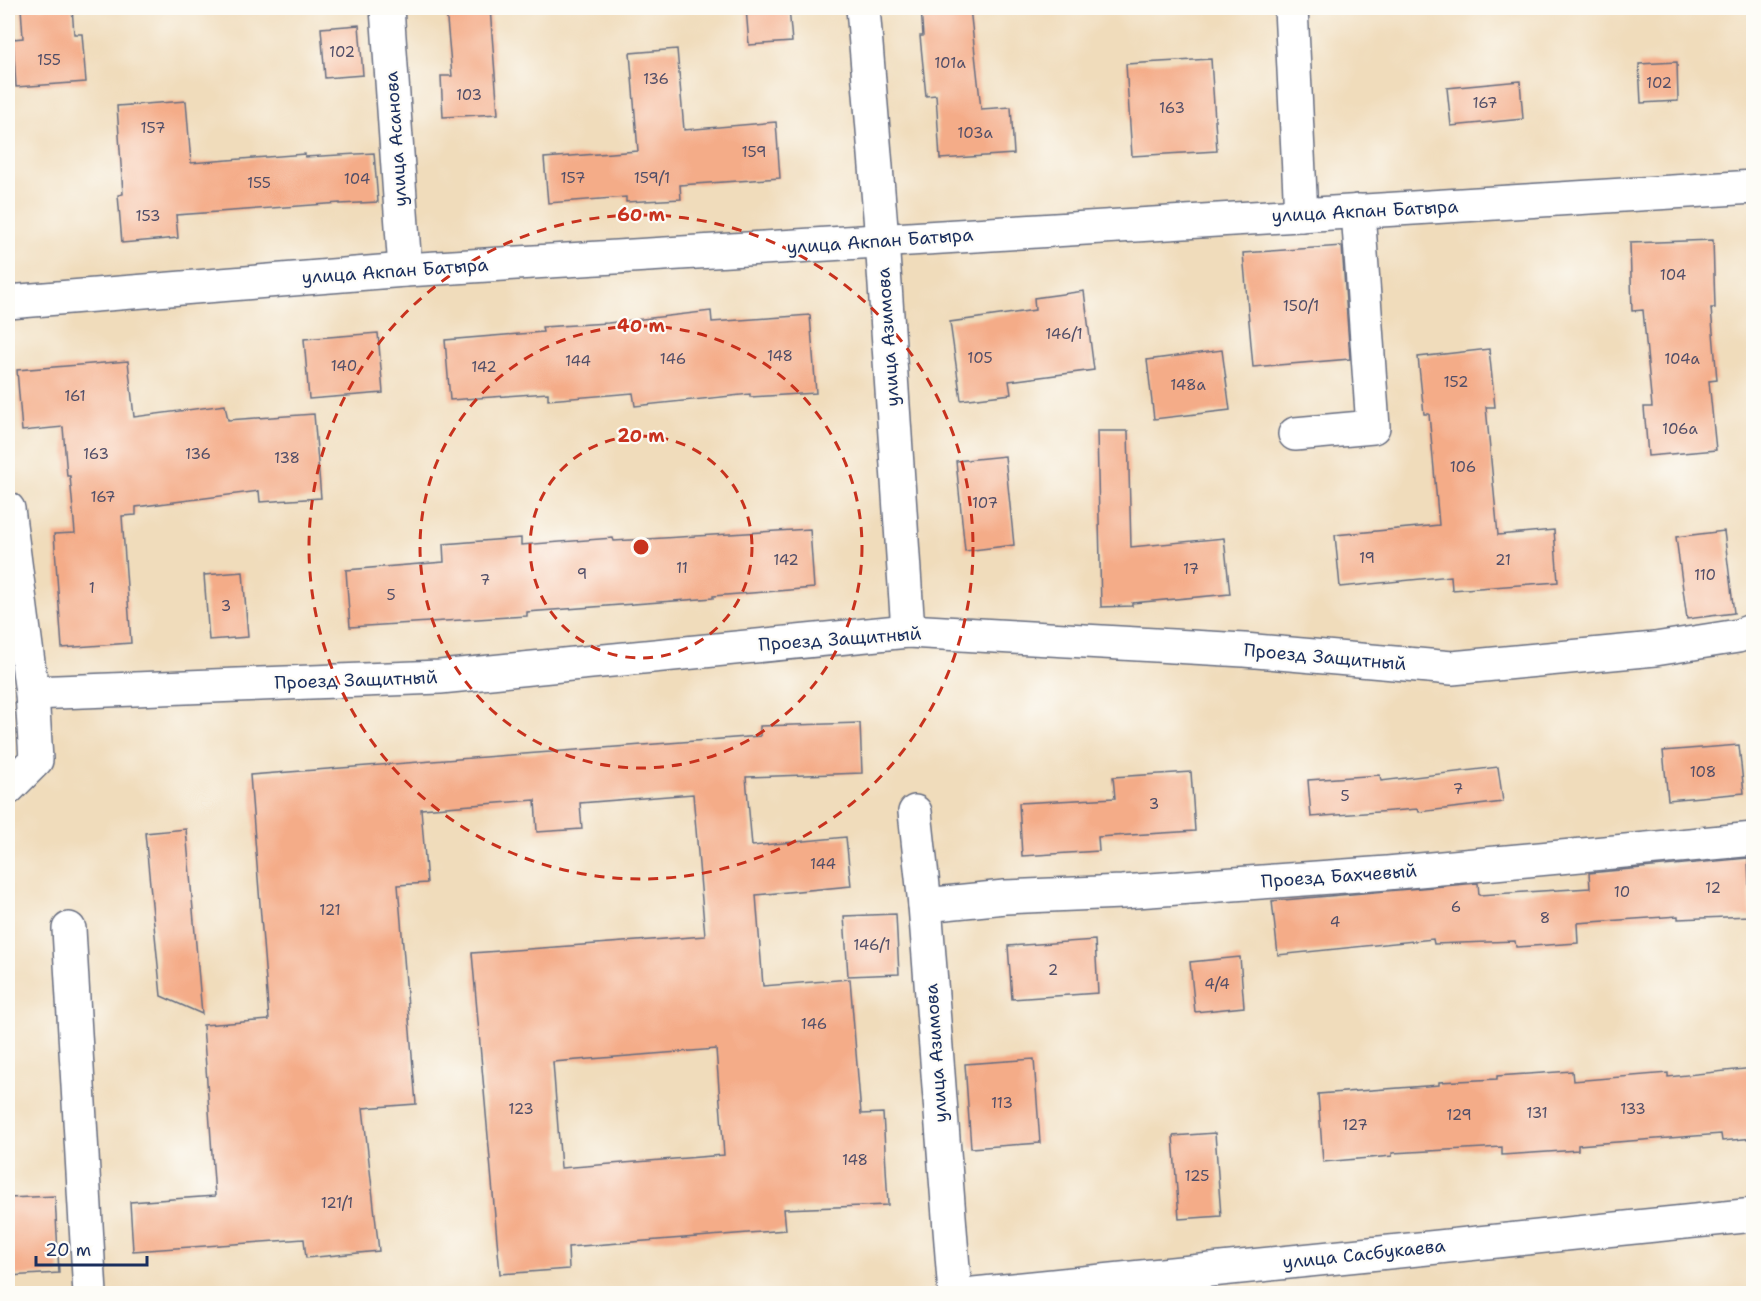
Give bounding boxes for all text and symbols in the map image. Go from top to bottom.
house number: 102 [329,42,355,62]
house number: 155 [37,50,61,70]
house number: 101а [934,53,966,73]
house number: 136 [643,69,669,89]
street label: улица Асанова [379,70,413,208]
house number: 102 [1646,73,1672,93]
house number: 103 [456,85,482,105]
house number: 167 [1472,93,1498,113]
house number: 163 [1159,98,1185,118]
house number: 157 [141,118,165,138]
house number: 103а [957,123,993,143]
house number: 159 [742,142,767,162]
house number: 157 [561,168,585,188]
house number: 159/1 [634,168,670,188]
house number: 104 [344,169,370,189]
house number: 155 [247,173,271,193]
street label: улица Акпан Батыра [1271,194,1459,228]
text: 60 m [617,203,665,227]
house number: 153 [135,206,161,226]
street label: улица Акпан Батыра [786,223,974,259]
street label: улица Акпан Батыра [301,253,489,289]
house number: 104 [1660,265,1686,285]
street label: улица Азимова [871,267,905,407]
house number: 150/1 [1283,296,1319,316]
text: 40 m [617,314,665,338]
house number: 146/1 [1045,324,1083,344]
house number: 148 [767,346,793,366]
house number: 105 [967,348,993,368]
house number: 146 [660,349,686,369]
house number: 104а [1664,349,1701,369]
house number: 144 [565,351,591,371]
house number: 140 [331,356,357,376]
house number: 142 [471,357,497,377]
house number: 152 [1444,372,1468,392]
house number: 148а [1170,375,1206,395]
house number: 161 [64,386,86,406]
house number: 106а [1662,419,1699,439]
text: 20 m [617,424,665,448]
house number: 163 [83,444,109,464]
house number: 136 [185,444,211,464]
house number: 138 [274,448,300,468]
house number: 106 [1450,457,1476,477]
house number: 167 [90,487,116,507]
house number: 107 [972,493,998,513]
centre of rings [631,537,651,557]
house number: 19 [1359,548,1375,568]
house number: 142 [773,550,799,570]
house number: 21 [1495,550,1511,570]
house number: 11 [676,558,688,578]
house number: 17 [1183,559,1199,579]
house number: 9 [577,564,587,584]
house number: 110 [1694,565,1716,585]
house number: 7 [480,570,490,590]
house number: 1 [89,578,95,598]
house number: 5 [386,585,396,605]
house number: 3 [221,596,231,616]
street label: Проезд Защитный [758,621,922,657]
street label: Проезд Защитный [1243,638,1407,676]
street label: Проезд Защитный [274,665,438,695]
house number: 108 [1690,762,1716,782]
house number: 7 [1453,779,1463,799]
house number: 5 [1340,786,1350,806]
house number: 3 [1149,794,1159,814]
house number: 144 [810,854,836,874]
street label: Проезд Бахчевый [1260,859,1418,893]
house number: 12 [1705,878,1721,898]
house number: 10 [1614,882,1630,902]
house number: 6 [1451,897,1461,917]
house number: 121 [319,900,341,920]
house number: 8 [1540,908,1550,928]
house number: 4 [1330,912,1340,932]
house number: 146/1 [853,935,891,955]
house number: 2 [1048,960,1058,980]
house number: 4/4 [1204,974,1230,994]
street label: улица Азимова [919,983,953,1123]
house number: 146 [801,1014,827,1034]
house number: 113 [991,1093,1013,1113]
house number: 123 [508,1099,534,1119]
house number: 133 [1620,1099,1646,1119]
house number: 131 [1526,1103,1548,1123]
house number: 129 [1446,1105,1472,1125]
house number: 127 [1342,1115,1368,1135]
house number: 148 [842,1150,868,1170]
house number: 125 [1185,1166,1209,1186]
house number: 121/1 [321,1193,353,1213]
scale bar [36,1229,147,1267]
street label: улица Сасбукаева [1281,1234,1447,1274]
text: 20 m [45,1238,91,1262]

